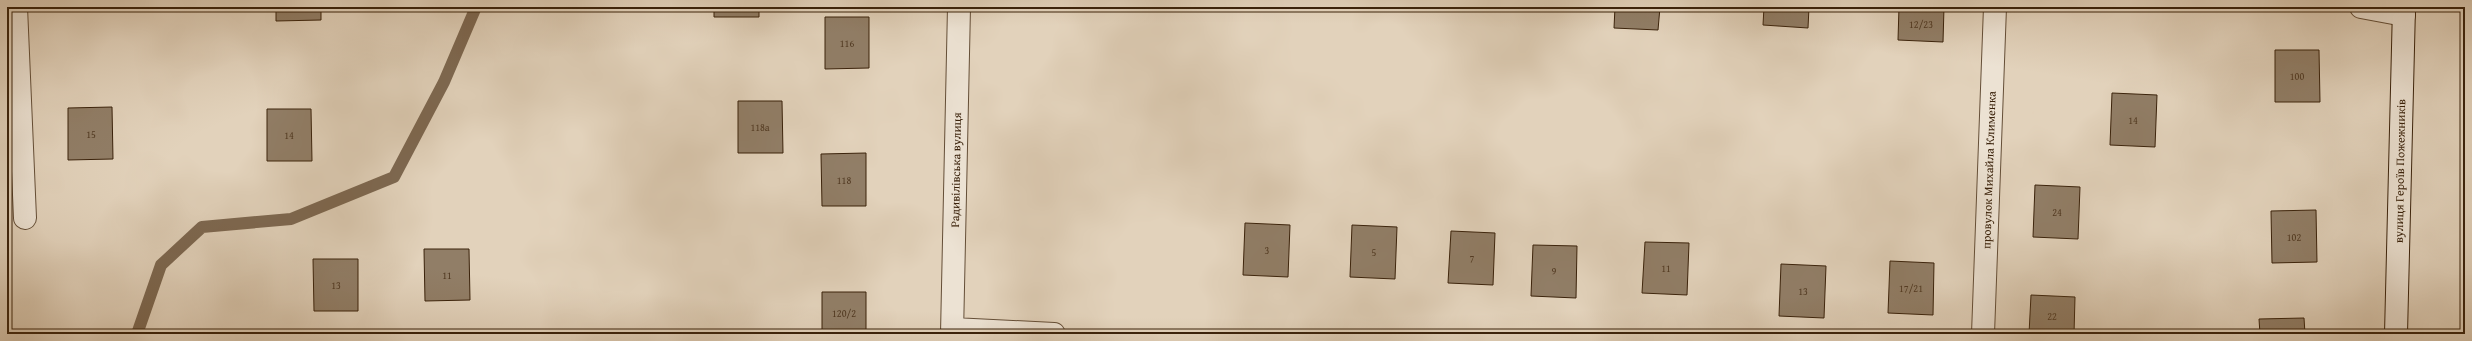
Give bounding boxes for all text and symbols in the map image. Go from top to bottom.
house number: 12/23 [1909,17,1933,32]
house number: 116 [840,36,854,51]
house number: 100 [2290,69,2304,84]
street label: провулок Михайла Клименка [1977,91,2000,249]
street label: вулиця Героїв Пожежників [2390,99,2409,243]
street label: Радивілівська вулиця [946,112,965,228]
house number: 14 [2128,113,2138,128]
house number: 118а [750,120,770,135]
house number: 15 [86,127,96,142]
house number: 14 [284,128,294,143]
house number: 118 [837,173,851,188]
house number: 24 [2052,205,2062,220]
house number: 102 [2287,230,2301,245]
house number: 3 [1265,243,1270,258]
house number: 5 [1372,245,1377,260]
house number: 7 [1470,251,1475,266]
house number: 11 [1661,261,1671,276]
house number: 9 [1552,264,1557,279]
house number: 11 [442,268,452,283]
house number: 13 [331,278,341,293]
house number: 17/21 [1899,281,1923,296]
house number: 13 [1798,284,1808,299]
house number: 120/2 [832,306,856,321]
house number: 22 [2047,309,2057,324]

